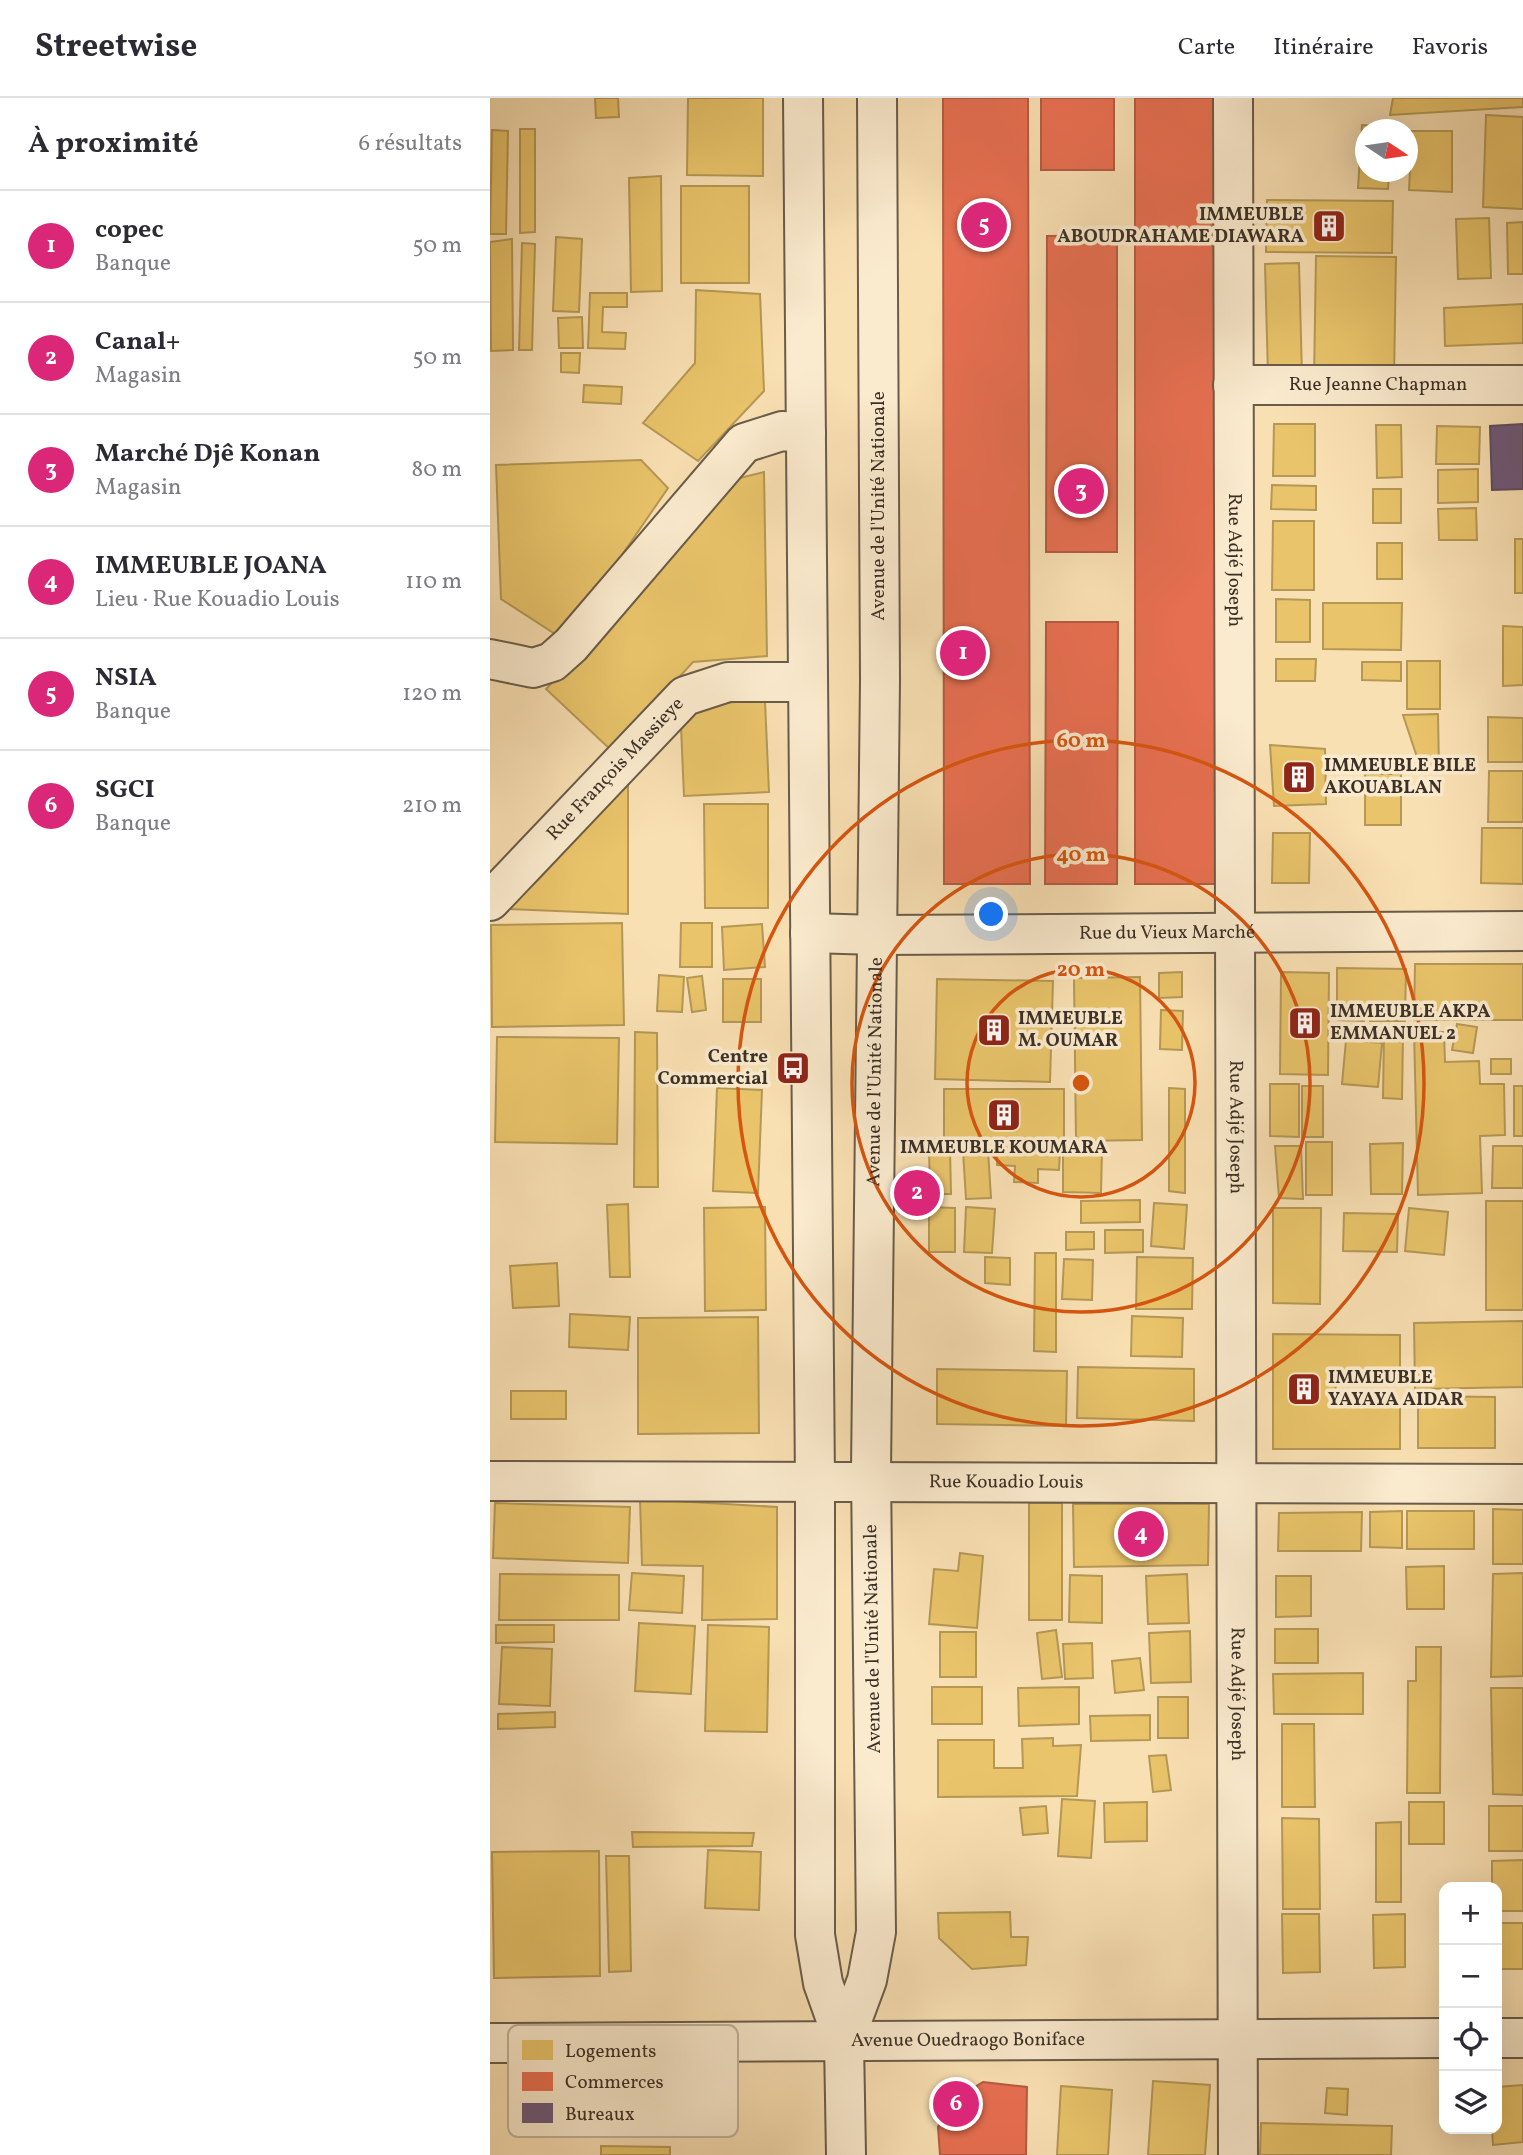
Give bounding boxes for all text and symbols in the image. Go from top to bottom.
text: Streetwise [35,25,197,71]
text: Carte [1178,31,1235,65]
text: Itinéraire [1273,31,1374,65]
text: Favoris [1412,31,1488,65]
north arrow [1355,119,1418,182]
text: À proximité [28,123,199,165]
text: 6 résultats [358,128,462,160]
pin: 5 [961,199,1007,251]
place label: IMMEUBLE ABOUDRAHAME DIAWARA [1057,202,1304,250]
building icon: IMMEUBLE ABOUDRAHAME DIAWARA [1310,207,1348,245]
text: copec [95,212,164,248]
text: 1 [46,230,56,262]
text: 50 m [413,230,462,262]
text: Banque [95,248,171,280]
text: Canal+ [95,324,180,360]
text: 2 [45,342,57,374]
text: 50 m [413,342,462,374]
text: Magasin [95,360,182,392]
street label: Rue Jeanne Chapman [1289,372,1467,398]
street label: Avenue de l'Unité Nationale [866,391,892,621]
text: Marché Djê Konan [95,436,320,472]
text: 3 [45,454,57,486]
text: 80 m [412,454,462,486]
pin: 3 [1058,465,1104,517]
text: Magasin [95,472,182,504]
street label: Rue Adjé Joseph [1221,493,1247,627]
text: IMMEUBLE JOANA [95,548,327,584]
text: 4 [44,566,58,598]
text: 110 m [405,566,462,598]
text: Lieu · Rue Kouadio Louis [95,584,340,616]
pin: 1 [940,627,986,679]
text: NSIA [95,660,157,696]
text: 5 [45,678,57,710]
text: 120 m [402,678,462,710]
street label: Rue François Massieye [541,692,690,847]
text: Banque [95,696,171,728]
text: 60 m [1057,727,1105,756]
place label: IMMEUBLE BILE AKOUABLAN [1324,753,1476,801]
building icon: IMMEUBLE BILE AKOUABLAN [1280,758,1318,796]
text: SGCI [95,772,155,808]
text: 6 [45,790,57,822]
text: 210 m [402,790,462,822]
text: Banque [95,808,171,840]
text: 40 m [1056,841,1106,870]
your location [974,897,1008,931]
street label: Rue du Vieux Marché [1079,920,1255,947]
text: 20 m [1057,956,1105,985]
street label: Avenue de l'Unité Nationale [861,957,890,1187]
place label: IMMEUBLE AKPA EMMANUEL 2 [1330,999,1491,1047]
building icon: IMMEUBLE AKPA EMMANUEL 2 [1286,1004,1324,1042]
place label: IMMEUBLE M. OUMAR [1018,1006,1123,1054]
building icon: IMMEUBLE M. OUMAR [975,1011,1013,1049]
place label: Centre Commercial [657,1044,768,1092]
bus stop icon: Centre Commercial [774,1049,812,1087]
street label: Rue Adjé Joseph [1222,1060,1249,1194]
centre of rings [1069,1071,1093,1095]
building icon: IMMEUBLE KOUMARA [985,1096,1023,1134]
place label: IMMEUBLE KOUMARA [900,1135,1108,1161]
pin: 2 [894,1167,940,1219]
place label: IMMEUBLE YAYAYA AIDAR [1328,1365,1464,1413]
building icon: IMMEUBLE YAYAYA AIDAR [1285,1370,1323,1408]
street label: Rue Kouadio Louis [929,1469,1083,1496]
pin: 4 [1118,1508,1164,1560]
street label: Avenue de l'Unité Nationale [858,1524,888,1754]
street label: Rue Adjé Joseph [1224,1627,1250,1761]
map controls [1439,1882,1502,2134]
button: + [1439,1882,1502,1945]
button: − [1439,1945,1502,2008]
button: locate [1439,2008,1502,2071]
legend [508,2025,738,2137]
street label: Avenue Ouedraogo Boniface [851,2027,1085,2054]
text: Logements [565,2039,656,2065]
text: Commerces [565,2070,664,2096]
button: layers [1439,2071,1502,2134]
pin: 6 [933,2078,979,2130]
text: Bureaux [565,2102,635,2128]

